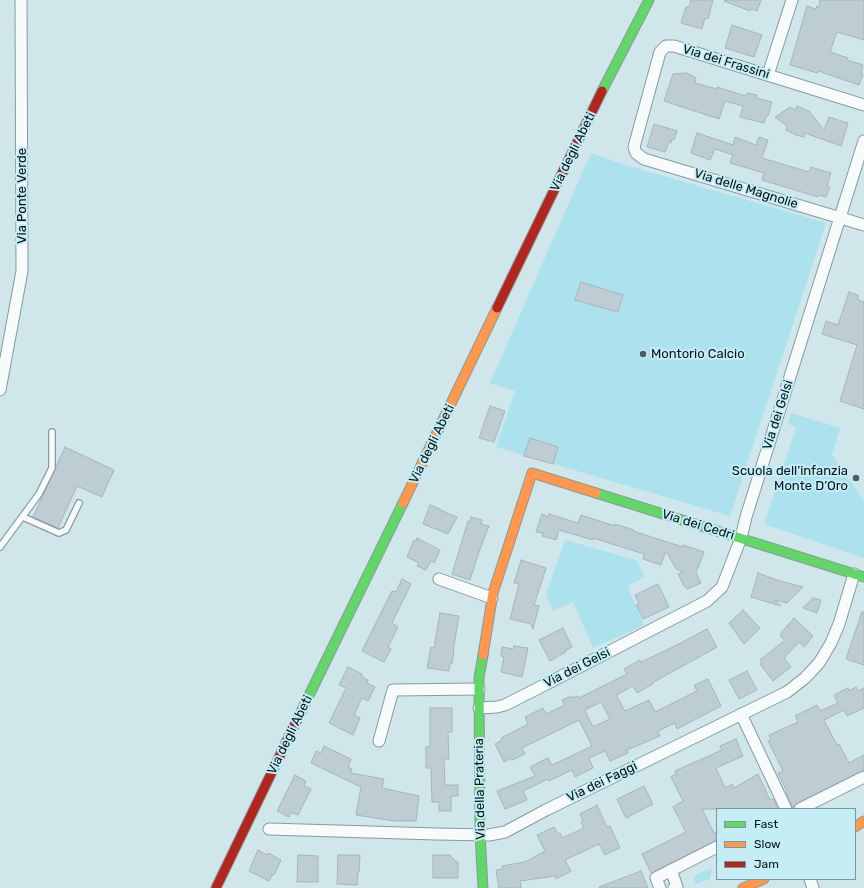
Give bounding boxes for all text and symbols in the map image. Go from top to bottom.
street label: Via dei Frassini [681,41,771,83]
street label: Via degli Abeti [547,110,599,194]
street label: Via Ponte Verde [14,148,30,244]
street label: Via delle Magnolie [692,166,800,212]
place label: Montorio Calcio [651,346,745,362]
marker: Montorio Calcio [638,349,648,359]
street label: Via dei Gelsi [759,378,797,452]
street label: Via degli Abeti [406,402,458,486]
place label: Scuola dell’infanzia Monte D’Oro [732,463,848,494]
marker: Scuola dell’infanzia Monte D’Oro [851,473,861,483]
street label: Via dei Cedri [660,507,736,543]
street label: Via dei Gelsi [541,645,613,691]
street label: Via degli Abeti [264,693,316,777]
street label: Via della Prateria [471,738,489,840]
street label: Via dei Faggi [564,758,640,806]
legend [716,808,856,880]
text: Fast [754,817,778,831]
text: Slow [754,837,781,851]
text: Jam [754,857,779,871]

